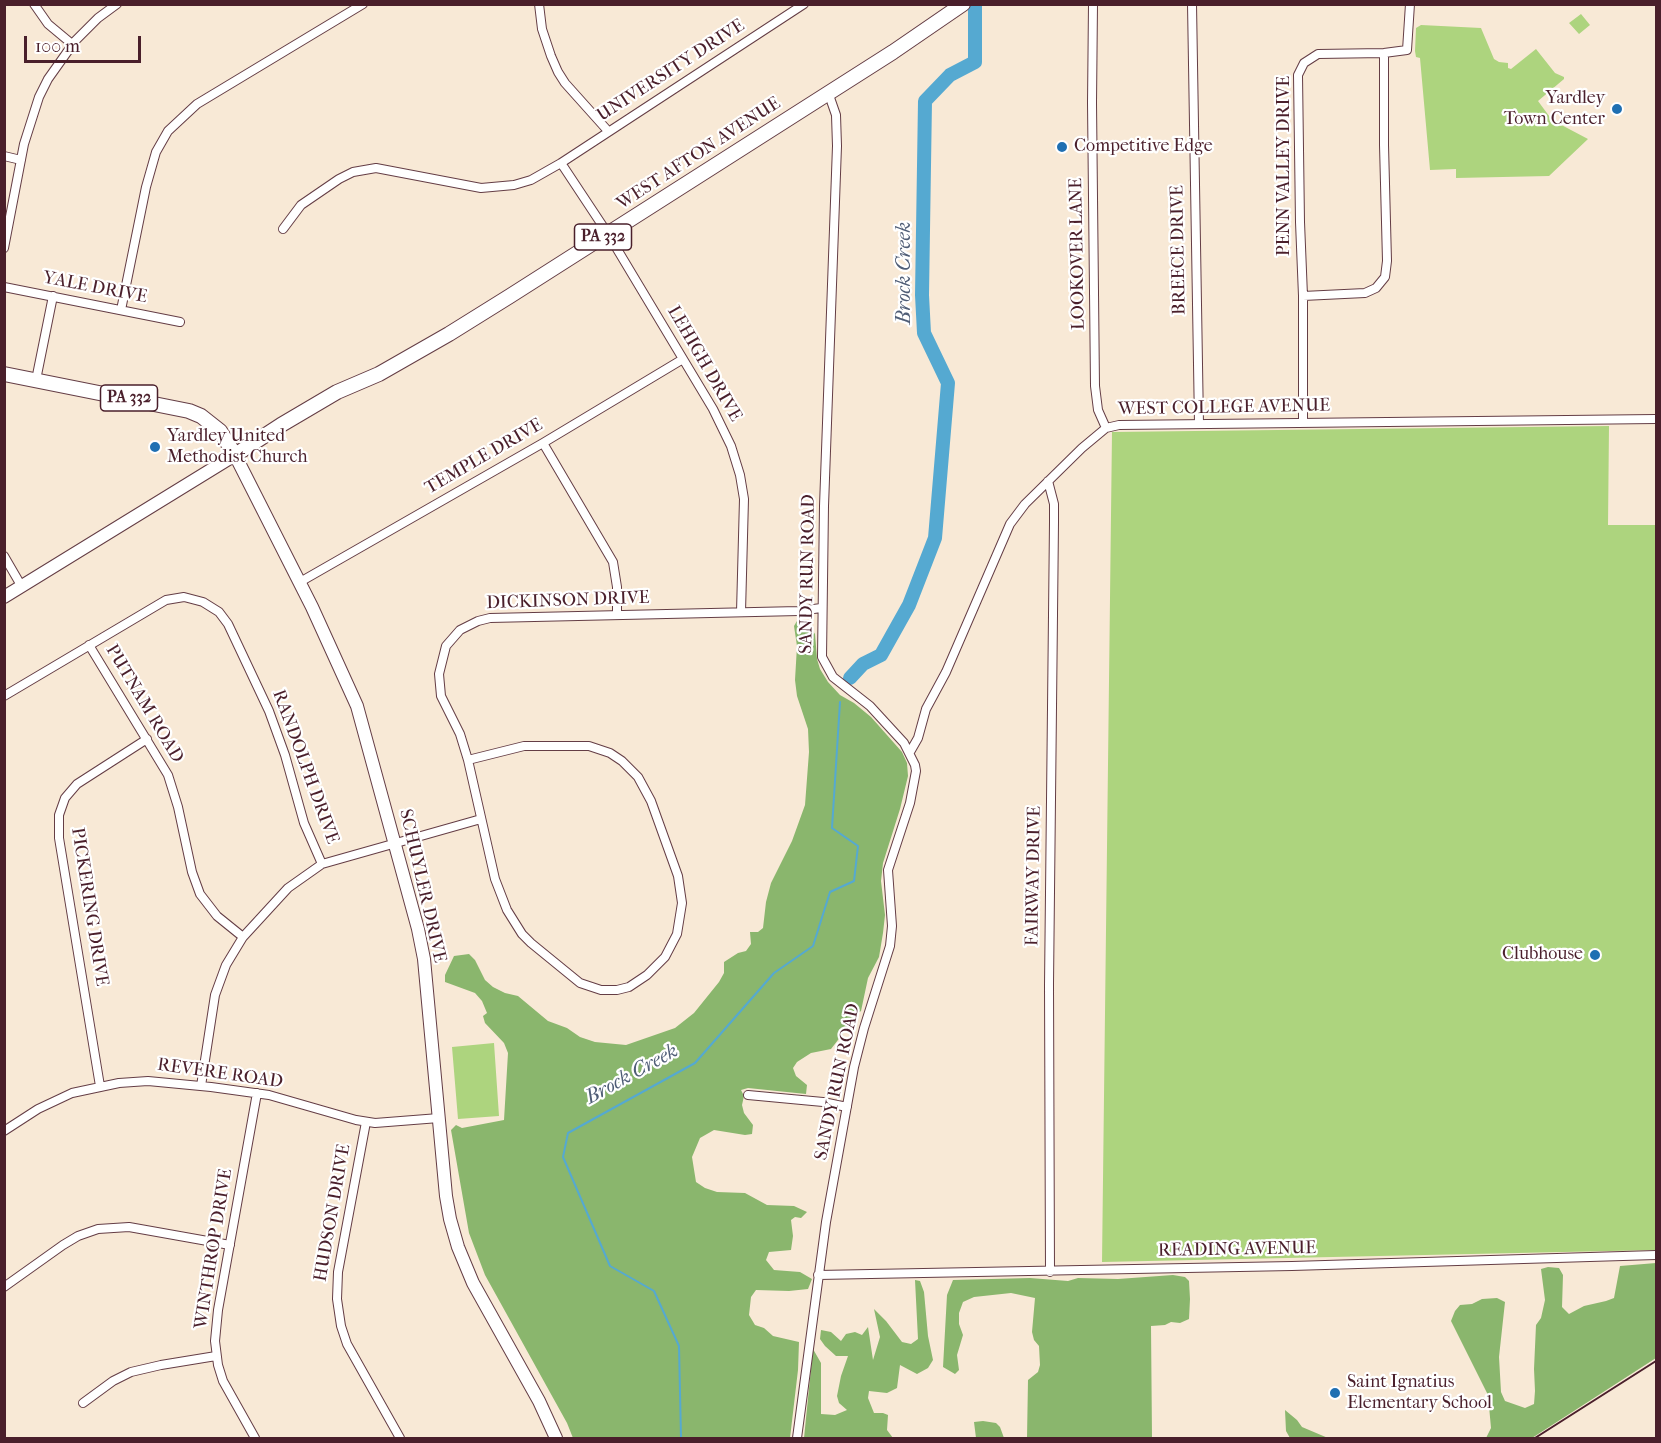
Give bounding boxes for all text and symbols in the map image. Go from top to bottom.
street label: UNIVERSITY DRIVE [593,15,749,127]
scale bar [27,24,144,62]
text: 100 m [35,36,80,57]
street label: PENN VALLEY DRIVE [1274,76,1296,256]
place label: Yardley Town Center [1504,88,1605,130]
street label: WEST AFTON AVENUE [613,93,785,215]
marker: Yardley Town Center [1610,102,1624,116]
place label: Competitive Edge [1074,136,1213,158]
marker: Competitive Edge [1055,140,1069,154]
street label: LOOKOVER LANE [1066,178,1090,330]
street label: BREECE DRIVE [1167,185,1191,315]
water label: Brock Creek [893,222,917,324]
road number: PA 332 [574,224,632,250]
street label: YALE DRIVE [41,267,149,309]
street label: LEHIGH DRIVE [662,302,746,426]
road number: PA 332 [100,385,158,411]
street label: WEST COLLEGE AVENUE [1118,395,1330,421]
street label: TEMPLE DRIVE [421,415,547,499]
place label: Yardley United Methodist Church [167,426,308,468]
marker: Yardley United Methodist Church [148,440,162,454]
street label: SANDY RUN ROAD [796,494,820,654]
street label: DICKINSON DRIVE [486,587,650,615]
street label: PUTNAM ROAD [100,641,188,767]
street label: RANDOLPH DRIVE [267,687,343,847]
street label: FAIRWAY DRIVE [1022,806,1046,946]
street label: SCHUYLER DRIVE [394,807,450,965]
street label: PICKERING DRIVE [66,826,112,988]
place label: Clubhouse [1502,944,1583,966]
marker: Clubhouse [1588,948,1602,962]
street label: SANDY RUN ROAD [811,1002,865,1162]
water label: Brock Creek [581,1040,683,1110]
street label: REVERE ROAD [156,1054,284,1094]
street label: HUDSON DRIVE [310,1143,356,1283]
street label: WINTHROP DRIVE [191,1167,237,1331]
street label: READING AVENUE [1158,1238,1316,1262]
place label: Saint Ignatius Elementary School [1347,1372,1492,1414]
marker: Saint Ignatius Elementary School [1328,1386,1342,1400]

